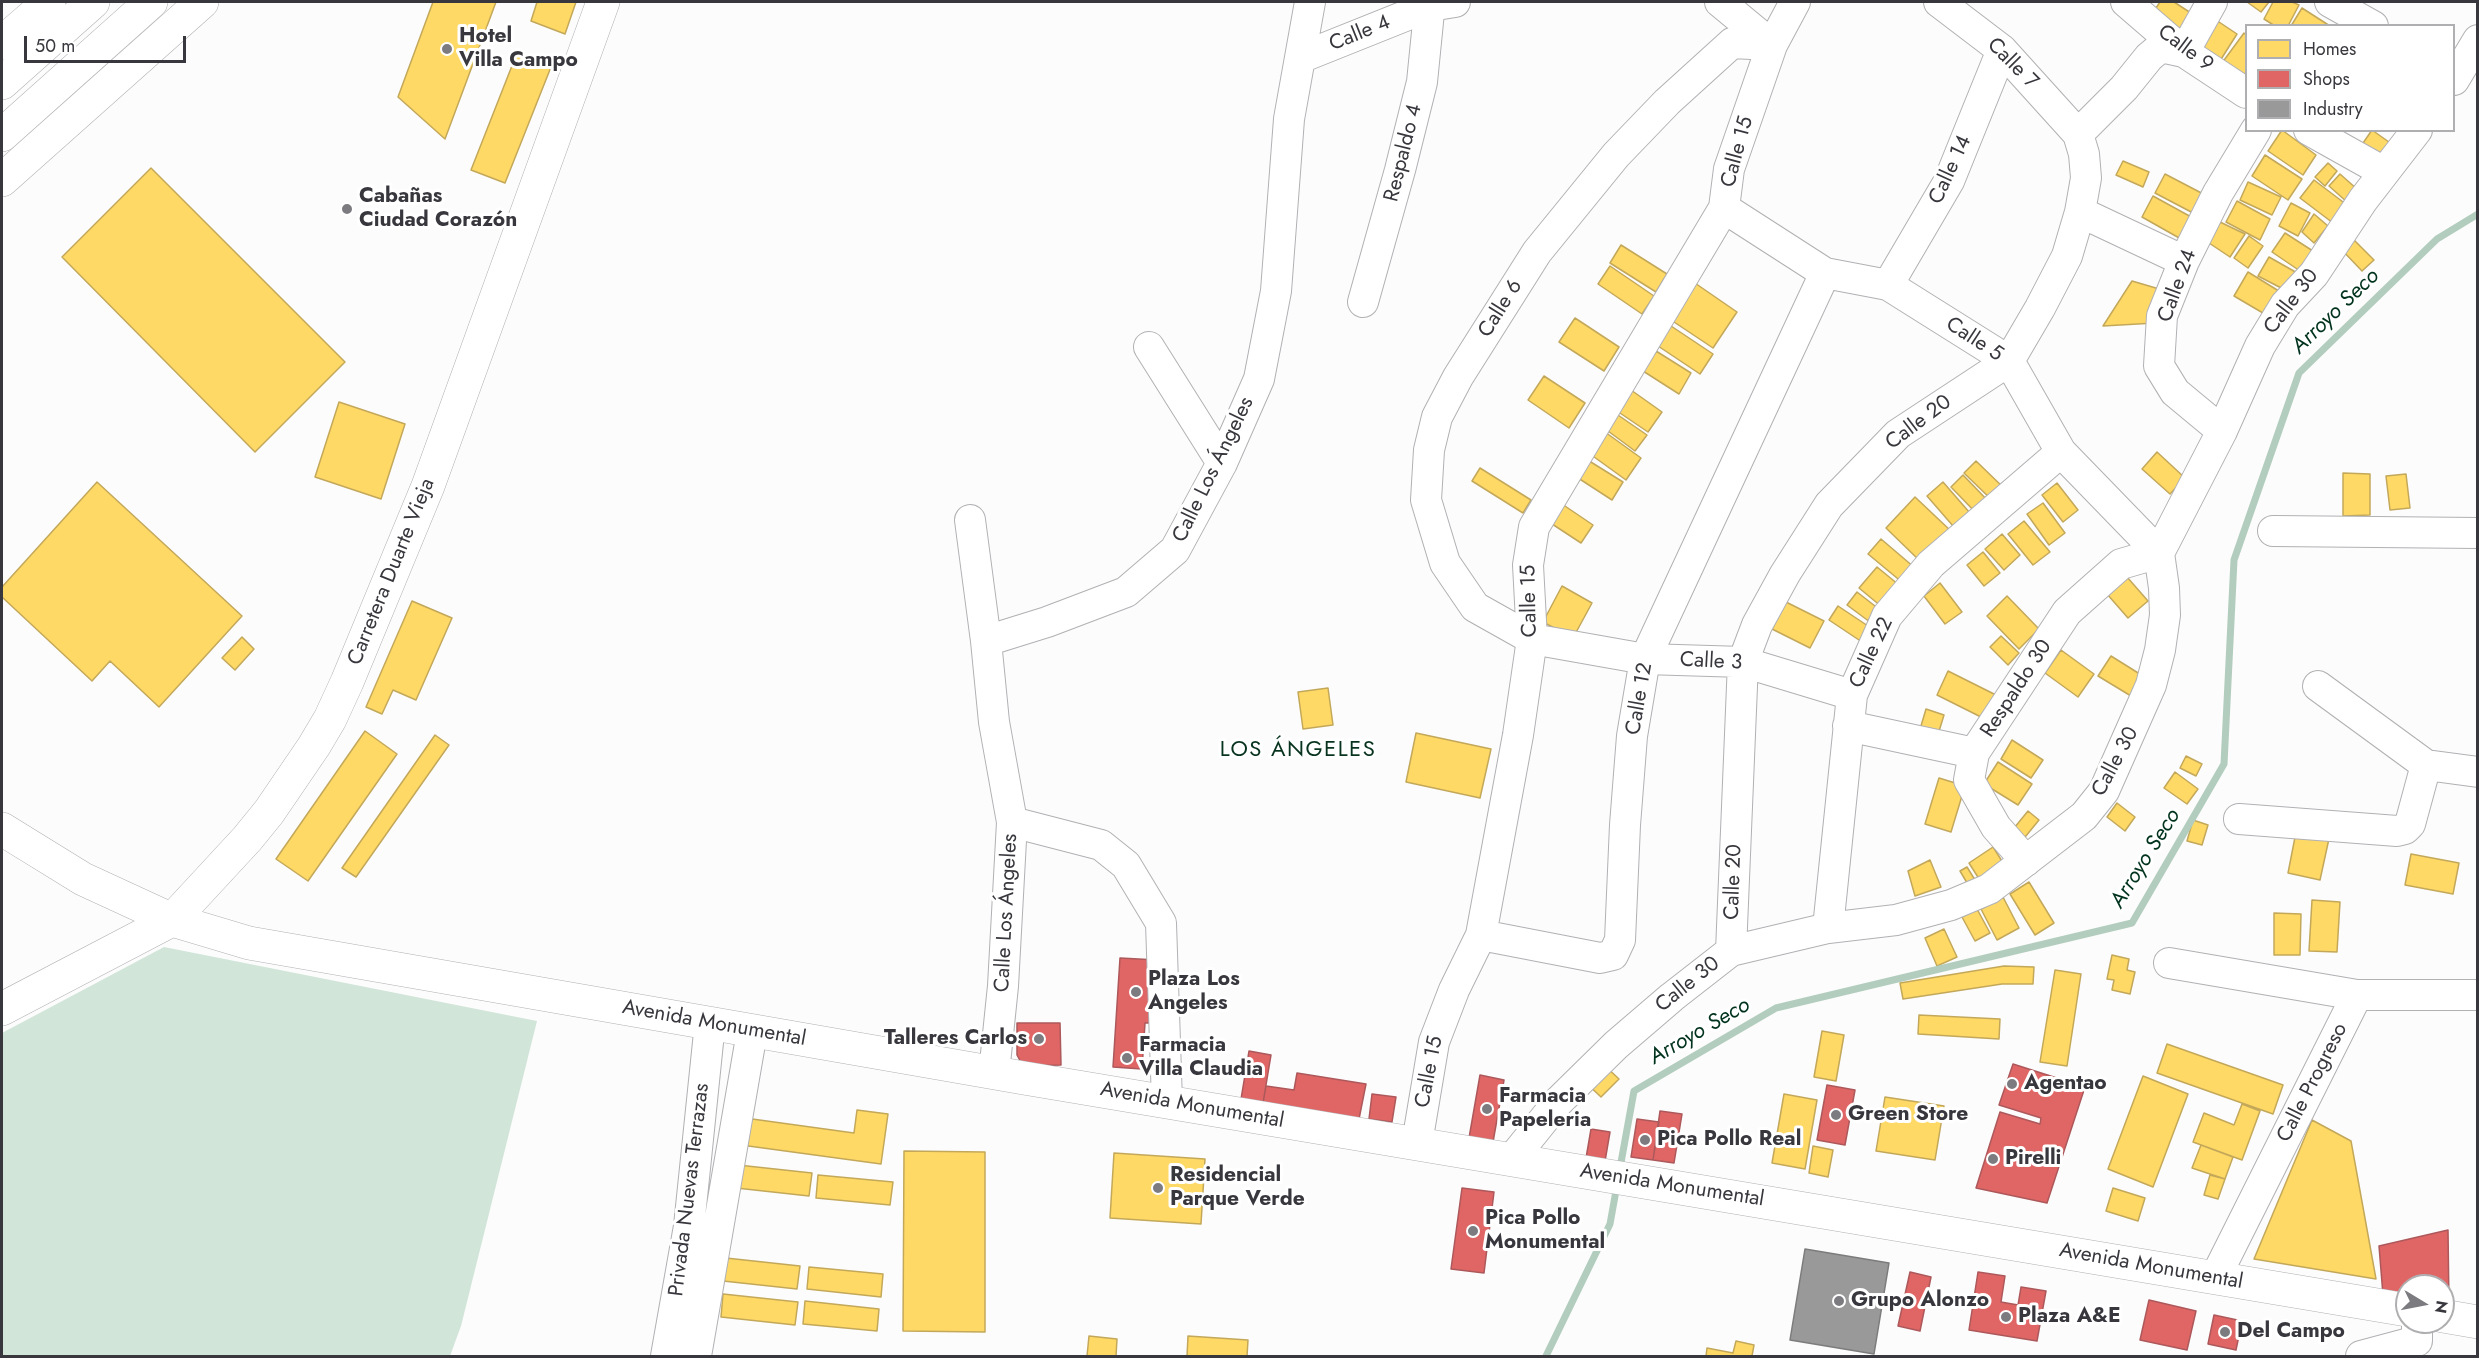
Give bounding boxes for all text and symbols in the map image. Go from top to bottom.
street label: Calle 4 [1326,10,1394,58]
street label: Calle 9 [2152,20,2218,78]
scale bar [27,24,189,62]
place label: Hotel Villa Campo [459,24,578,74]
legend [2245,24,2455,132]
text: 50 m [35,33,75,59]
street label: Calle 7 [1981,33,2043,95]
text: Homes [2303,36,2356,62]
marker: Hotel Villa Campo [440,42,454,56]
text: Shops [2303,66,2350,92]
text: Industry [2303,96,2363,122]
street label: Respaldo 4 [1380,101,1428,205]
street label: Calle 15 [1716,114,1760,190]
street label: Calle 14 [1924,132,1978,208]
place label: Cabañas Ciudad Corazón [359,184,517,234]
marker: Cabañas Ciudad Corazón [340,202,354,216]
street label: Calle 24 [2153,246,2203,326]
street label: Calle 30 [2259,264,2325,340]
water label: Arroyo Seco [2287,264,2385,360]
street label: Calle 6 [1474,275,1528,343]
street label: Calle 5 [1941,312,2007,368]
street label: Calle 20 [1881,390,1957,456]
street label: Calle Los Ángeles [1168,393,1260,547]
street label: Carretera Duarte Vieja [343,475,441,669]
street label: Calle 15 [1517,565,1543,637]
street label: Calle 22 [1845,614,1899,692]
street label: Respaldo 30 [1976,635,2058,743]
street label: Calle 3 [1679,648,1743,676]
street label: Calle 12 [1621,661,1659,737]
street label: Calle 30 [2087,723,2145,801]
district label: LOS ÁNGELES [1220,738,1376,764]
water label: Arroyo Seco [2105,805,2187,913]
street label: Calle Los Ángeles [990,833,1024,993]
street label: Calle 20 [1720,844,1748,920]
street label: Calle 30 [1651,952,1725,1018]
place label: Plaza Los Angeles [1148,967,1240,1017]
marker: Plaza Los Angeles [1129,985,1143,999]
water label: Arroyo Seco [1645,993,1755,1071]
street label: Avenida Monumental [620,995,808,1053]
street label: Calle Progreso [2272,1019,2354,1147]
place label: Talleres Carlos [884,1026,1027,1052]
marker: Talleres Carlos [1032,1032,1046,1046]
place label: Farmacia Villa Claudia [1139,1033,1263,1083]
street label: Calle 15 [1411,1034,1449,1110]
marker: Farmacia Villa Claudia [1120,1051,1134,1065]
place label: Agentao [2024,1071,2107,1097]
street label: Avenida Monumental [1098,1077,1286,1135]
marker: Agentao [2005,1077,2019,1091]
street label: Privada Nuevas Terrazas [664,1082,716,1298]
place label: Farmacia Papeleria [1499,1084,1591,1134]
marker: Farmacia Papeleria [1480,1102,1494,1116]
place label: Green Store [1848,1102,1968,1128]
marker: Green Store [1829,1108,1843,1122]
place label: Pica Pollo Real [1657,1127,1801,1153]
marker: Pica Pollo Real [1638,1133,1652,1147]
place label: Pirelli [2005,1146,2061,1172]
marker: Pirelli [1986,1152,2000,1166]
street label: Avenida Monumental [1578,1159,1766,1213]
place label: Residencial Parque Verde [1170,1163,1305,1213]
marker: Residencial Parque Verde [1151,1181,1165,1195]
place label: Pica Pollo Monumental [1485,1206,1605,1256]
marker: Pica Pollo Monumental [1466,1224,1480,1238]
street label: Avenida Monumental [2057,1238,2245,1296]
north arrow [2395,1274,2455,1334]
place label: Grupo Alonzo [1851,1288,1989,1314]
marker: Grupo Alonzo [1832,1294,1846,1308]
text: N [2429,1299,2454,1315]
place label: Plaza A&E [2018,1304,2121,1330]
marker: Plaza A&E [1999,1310,2013,1324]
place label: Del Campo [2237,1319,2345,1345]
marker: Del Campo [2218,1325,2232,1339]

